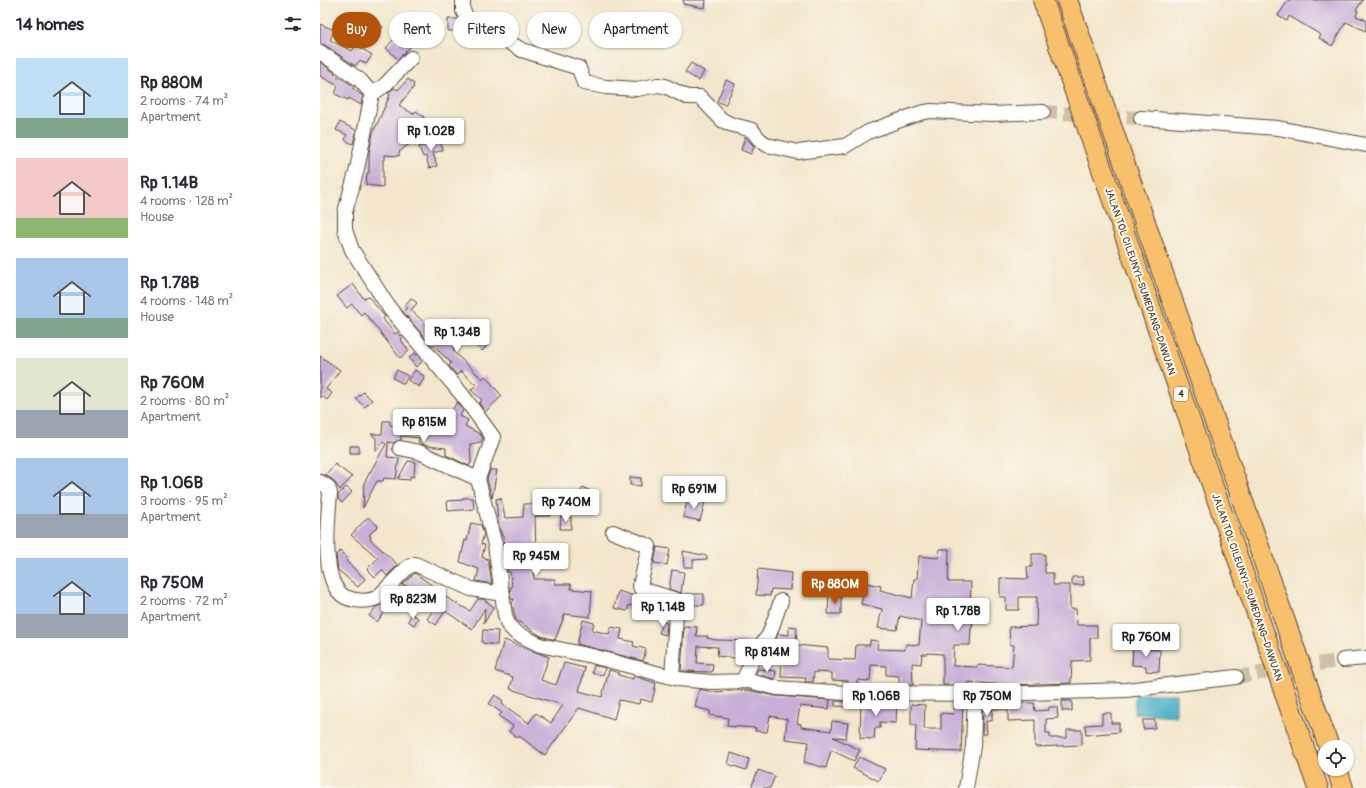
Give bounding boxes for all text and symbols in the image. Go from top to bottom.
chip: Buy [332,12,381,48]
chip: Rent [389,12,445,48]
chip: Filters [453,12,519,48]
chip: New [527,12,581,48]
chip: Apartment [589,12,682,48]
icon: filters [282,13,304,35]
text: 14 homes [16,14,84,35]
text: Rp 880M [140,72,203,93]
icon: home [48,74,96,122]
text: 2 rooms · 74 m² [140,93,228,109]
text: Apartment [140,109,201,125]
pin: Rp 1.02B [390,118,472,152]
text: Rp 1.02B [407,123,455,139]
text: Rp 1.14B [140,172,198,193]
icon: home [48,174,96,222]
street label: JALAN TOL CILEUNYI–SUMEDANG–DAWUAN [1102,186,1178,377]
text: 4 rooms · 128 m² [140,193,233,209]
text: House [140,209,174,225]
text: Rp 1.78B [140,272,199,293]
icon: home [48,274,96,322]
text: 4 rooms · 148 m² [140,293,233,309]
text: House [140,309,174,325]
pin: Rp 1.34B [416,319,498,353]
text: Rp 1.34B [434,324,480,340]
text: Rp 760M [140,372,204,393]
icon: home [48,374,96,422]
road number: 4 [1174,387,1188,401]
text: 2 rooms · 80 m² [140,393,229,409]
text: Apartment [140,409,201,425]
pin: Rp 815M [387,409,461,443]
text: Rp 815M [402,414,446,430]
text: Rp 1.06B [140,472,203,493]
icon: home [48,474,96,522]
pin: Rp 691M [657,476,731,510]
text: Rp 691M [671,481,717,497]
pin: Rp 740M [529,489,603,523]
street label: JALAN TOL CILEUNYI–SUMEDANG–DAWUAN [1209,492,1285,683]
text: 3 rooms · 95 m² [140,493,228,509]
text: Rp 740M [541,494,591,510]
text: Apartment [140,509,201,525]
pin: Rp 945M [499,543,573,577]
text: Rp 945M [512,548,560,564]
pin: Rp 880M [798,571,872,605]
text: Rp 750M [140,572,204,593]
icon: home [48,574,96,622]
text: Rp 880M [811,576,859,592]
pin: Rp 823M [376,586,450,620]
text: Rp 823M [390,591,436,607]
text: 2 rooms · 72 m² [140,593,228,609]
pin: Rp 1.14B [622,594,704,628]
pin: Rp 1.78B [917,598,999,632]
text: Rp 1.14B [641,599,685,615]
text: Rp 1.78B [935,603,981,619]
text: Apartment [140,609,201,625]
pin: Rp 760M [1109,624,1183,658]
text: Rp 760M [1121,629,1171,645]
pin: Rp 814M [730,639,804,673]
text: Rp 814M [744,644,790,660]
pin: Rp 1.06B [835,683,917,717]
pin: Rp 750M [950,683,1024,717]
text: Rp 1.06B [852,688,900,704]
text: Rp 750M [963,688,1011,704]
map controls [1318,740,1354,776]
button: locate [1318,740,1354,776]

